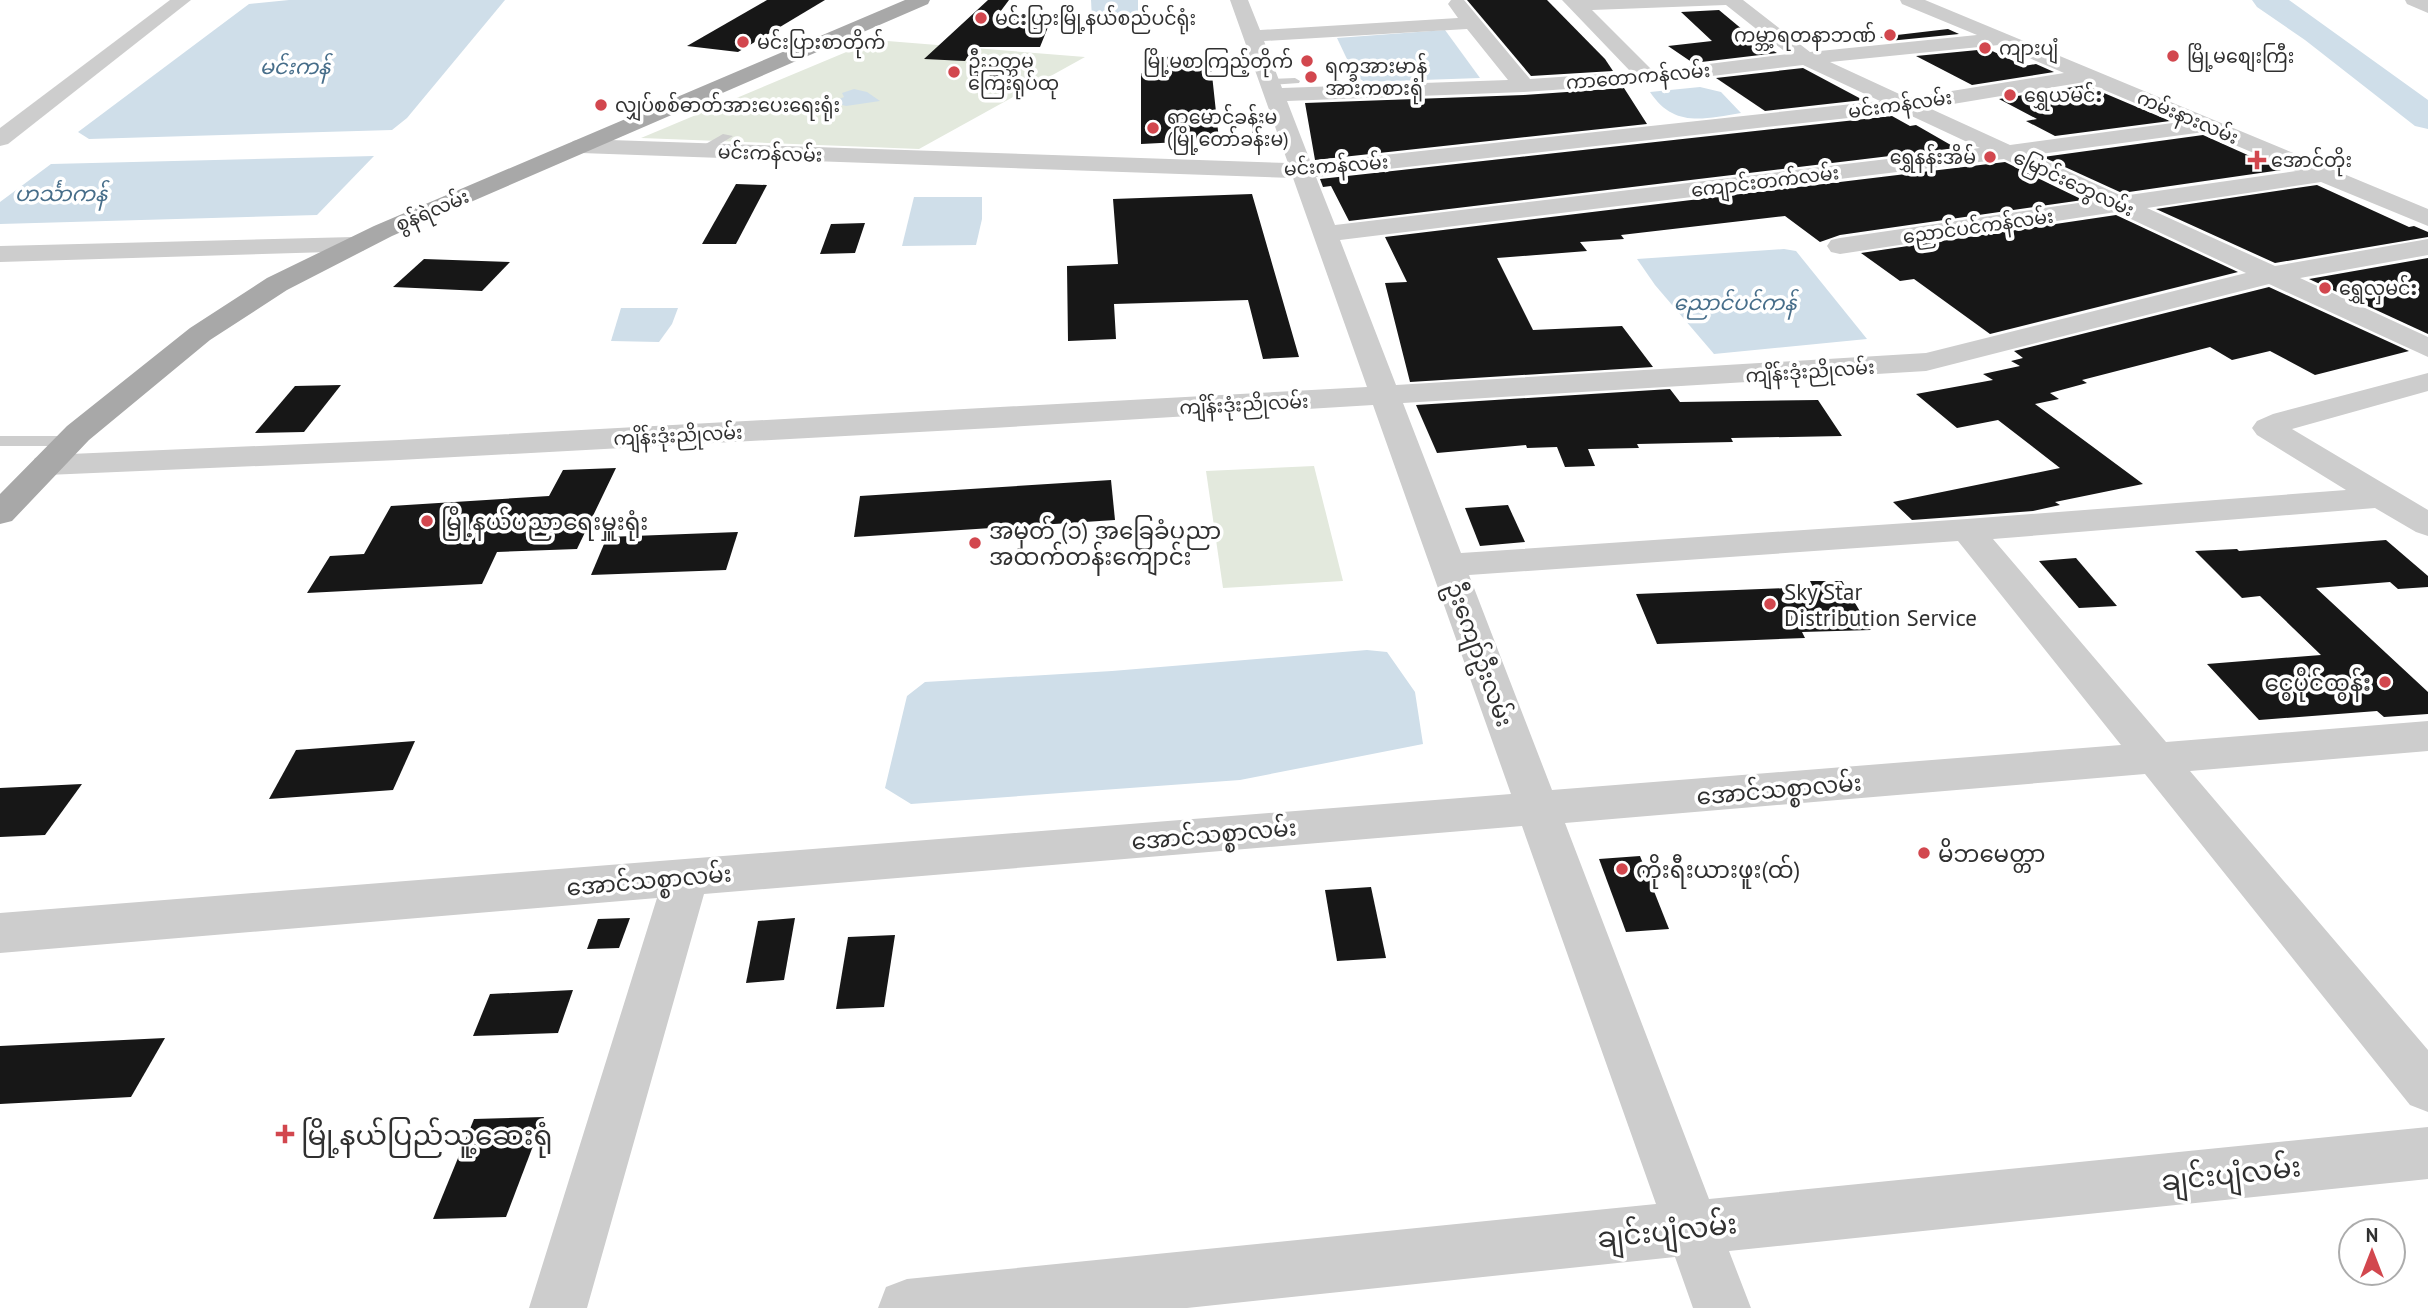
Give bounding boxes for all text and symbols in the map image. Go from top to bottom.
place label: မင်းပြားမြို့နယ်စည်ပင်ရုံး [995,4,1196,35]
marker: မင်းပြားမြို့နယ်စည်ပင်ရုံး [973,10,989,26]
place label: ကမ္ဘာ့ရတနာဘဏ် [1734,21,1876,51]
marker: ကမ္ဘာ့ရတနာဘဏ် [1882,27,1898,43]
place label: မင်းပြားစာတိုက် [757,28,885,59]
marker: မင်းပြားစာတိုက် [735,34,751,50]
place label: ကျားပျံ [1999,36,2058,64]
marker: ကျားပျံ [1977,40,1993,56]
place label: မြို့မစျေးကြီး [2187,42,2294,72]
place label: မြို့မစာကြည့်တိုက် [1143,47,1293,78]
place label: ဦးဥတ္တမ ကြေးရုပ်ထု [968,48,1059,100]
marker: မြို့မစျေးကြီး [2165,48,2181,64]
water label: မင်းကန် [260,52,333,84]
place label: ရက္ခအားမာန် အားကစားရုံ [1325,52,1427,105]
marker: မြို့မစာကြည့်တိုက် [1299,53,1315,69]
street label: ကာတောကန်လမ်း [1565,56,1711,98]
marker: ဦးဥတ္တမ ကြေးရုပ်ထု [946,64,962,80]
marker: ရက္ခအားမာန် အားကစားရုံ [1303,69,1319,85]
place label: ရွှေယမင်း [2024,81,2102,111]
street label: မင်းကန်လမ်း [1846,83,1954,127]
street label: ကမ်းနားလမ်း [2132,83,2243,153]
marker: ရွှေယမင်း [2002,87,2018,103]
place label: လျှပ်စစ်ဓာတ်အားပေးရေးရုံး [615,91,840,122]
marker: လျှပ်စစ်ဓာတ်အားပေးရေးရုံး [593,97,609,113]
place label: ရာမောင်ခန်းမ (မြို့တော်ခန်းမ) [1167,103,1289,155]
marker: ရာမောင်ခန်းမ (မြို့တော်ခန်းမ) [1145,120,1161,136]
street label: မင်းကန်လမ်း [717,137,823,171]
place label: ရွှေနန်းအိမ် [1890,143,1976,173]
street label: မြောင်းဘွေလမ်း [2008,143,2139,225]
place label: အောင်တိုး [2271,146,2352,177]
street label: မင်းကန်လမ်း [1283,147,1389,185]
marker: ရွှေနန်းအိမ် [1982,149,1998,165]
marker: အောင်တိုး [2249,152,2265,168]
street label: ကျောင်းတက်လမ်း [1689,158,1841,206]
water label: ဟင်္သာကန် [15,179,110,211]
street label: စွန်ရဲလမ်း [391,182,474,240]
street label: ညောင်ပင်ကန်လမ်း [1901,202,2055,252]
place label: ရွှေလှမင်း [2339,274,2417,305]
marker: ရွှေလှမင်း [2317,280,2333,296]
water label: ညောင်ပင်ကန် [1674,288,1799,320]
street label: ကျိန်းဒုံးညိုလမ်း [1745,353,1876,392]
street label: ကျိန်းဒုံးညိုလမ်း [1179,387,1309,424]
street label: ကျိန်းဒုံးညိုလမ်း [613,418,743,455]
place label: မြို့နယ်ပညာရေးမှူးရုံး [441,506,648,541]
marker: မြို့နယ်ပညာရေးမှူးရုံး [419,513,435,529]
place label: အမှတ် (၁) အခြေခံပညာ အထက်တန်းကျောင်း [989,515,1221,576]
marker: အမှတ် (၁) အခြေခံပညာ အထက်တန်းကျောင်း [967,535,983,551]
street label: ဦးကျော်ဦးလမ်း [1436,577,1521,732]
place label: Sky Star Distribution Service [1784,577,1977,632]
marker: Sky Star Distribution Service [1762,596,1778,612]
place label: ငွေပိုင်ထွန်း [2264,667,2371,702]
marker: ငွေပိုင်ထွန်း [2377,674,2393,690]
street label: အောင်သစ္စာလမ်း [1695,766,1863,816]
street label: အောင်သစ္စာလမ်း [1130,811,1298,861]
place label: မိဘမေတ္တာ [1938,838,2045,873]
marker: မိဘမေတ္တာ [1916,845,1932,861]
place label: ကိုးရီးယားဖူး(ထ်) [1636,854,1800,889]
street label: အောင်သစ္စာလမ်း [565,857,733,907]
marker: ကိုးရီးယားဖူး(ထ်) [1614,861,1630,877]
place label: မြို့နယ်ပြည်သူ့ဆေးရုံ [301,1116,552,1158]
marker: မြို့နယ်ပြည်သူ့ဆေးရုံ [275,1124,295,1144]
street label: ချင်းပျံလမ်း [2159,1147,2303,1204]
street label: ချင်းပျံလမ်း [1595,1204,1739,1261]
north arrow [2337,1217,2407,1287]
text: N [2366,1223,2378,1247]

